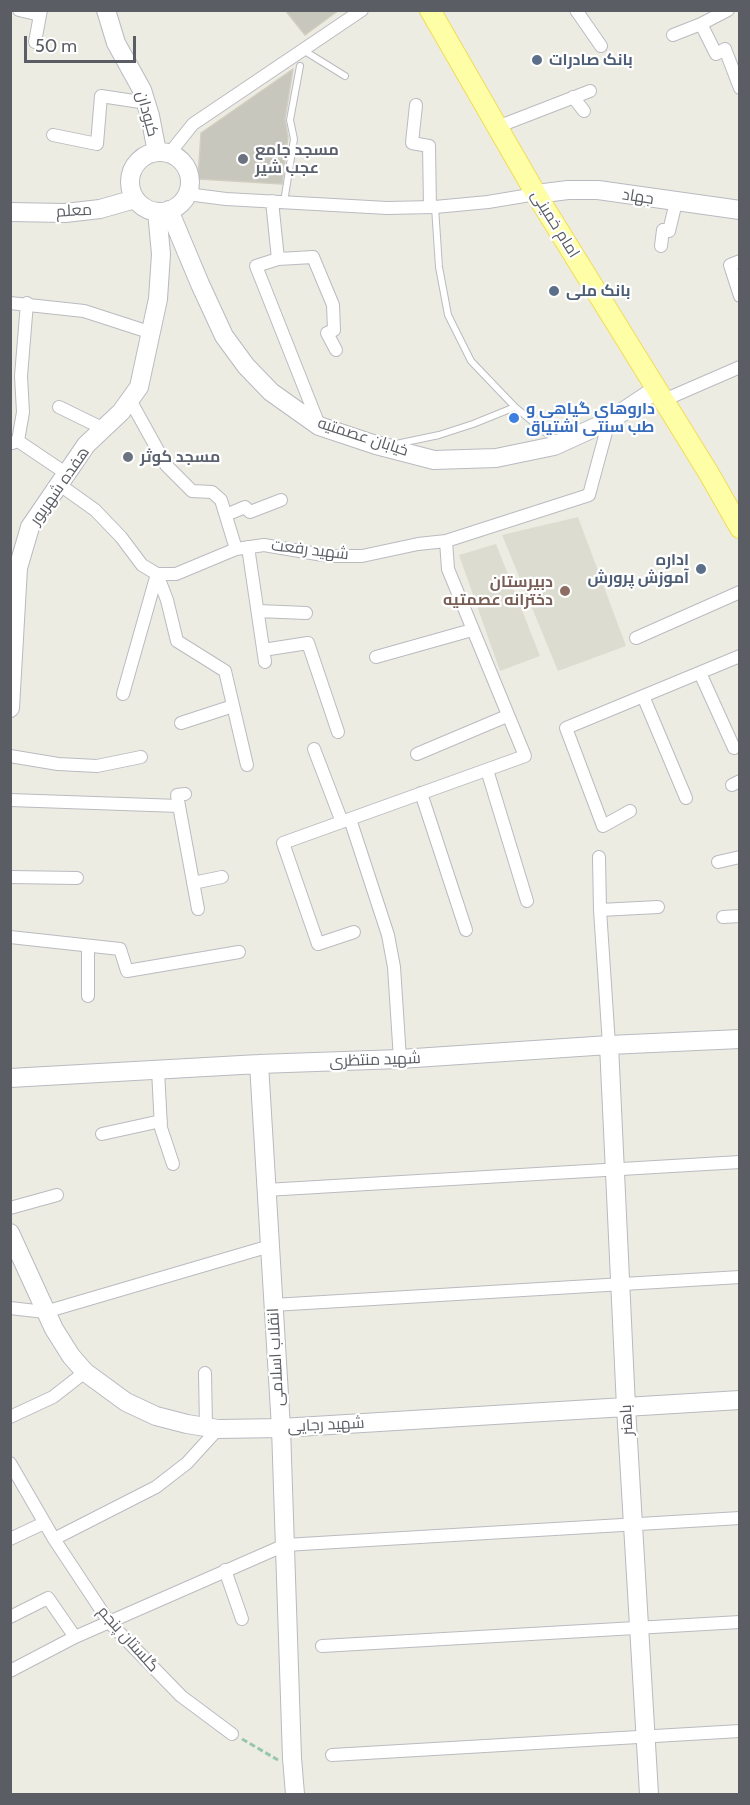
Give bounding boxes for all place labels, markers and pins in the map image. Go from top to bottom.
place label: بانک صادرات [549,50,633,70]
marker: بانک صادرات [530,53,544,67]
place label: مسجد جامع عجب شیر [255,140,339,178]
marker: مسجد جامع عجب شیر [236,152,250,166]
place label: بانک ملی [566,281,631,301]
marker: بانک ملی [547,284,561,298]
place label: داروهای گیاهی و طب سنتی اشتیاق [526,399,655,437]
marker: داروهای گیاهی و طب سنتی اشتیاق [507,411,521,425]
place label: مسجد کوثر [140,447,220,467]
marker: مسجد کوثر [121,450,135,464]
place label: اداره آموزش پرورش [588,550,689,588]
marker: اداره آموزش پرورش [694,562,708,576]
place label: دبیرستان دخترانه عصمتیه [443,572,553,610]
marker: دبیرستان دخترانه عصمتیه [558,584,572,598]

